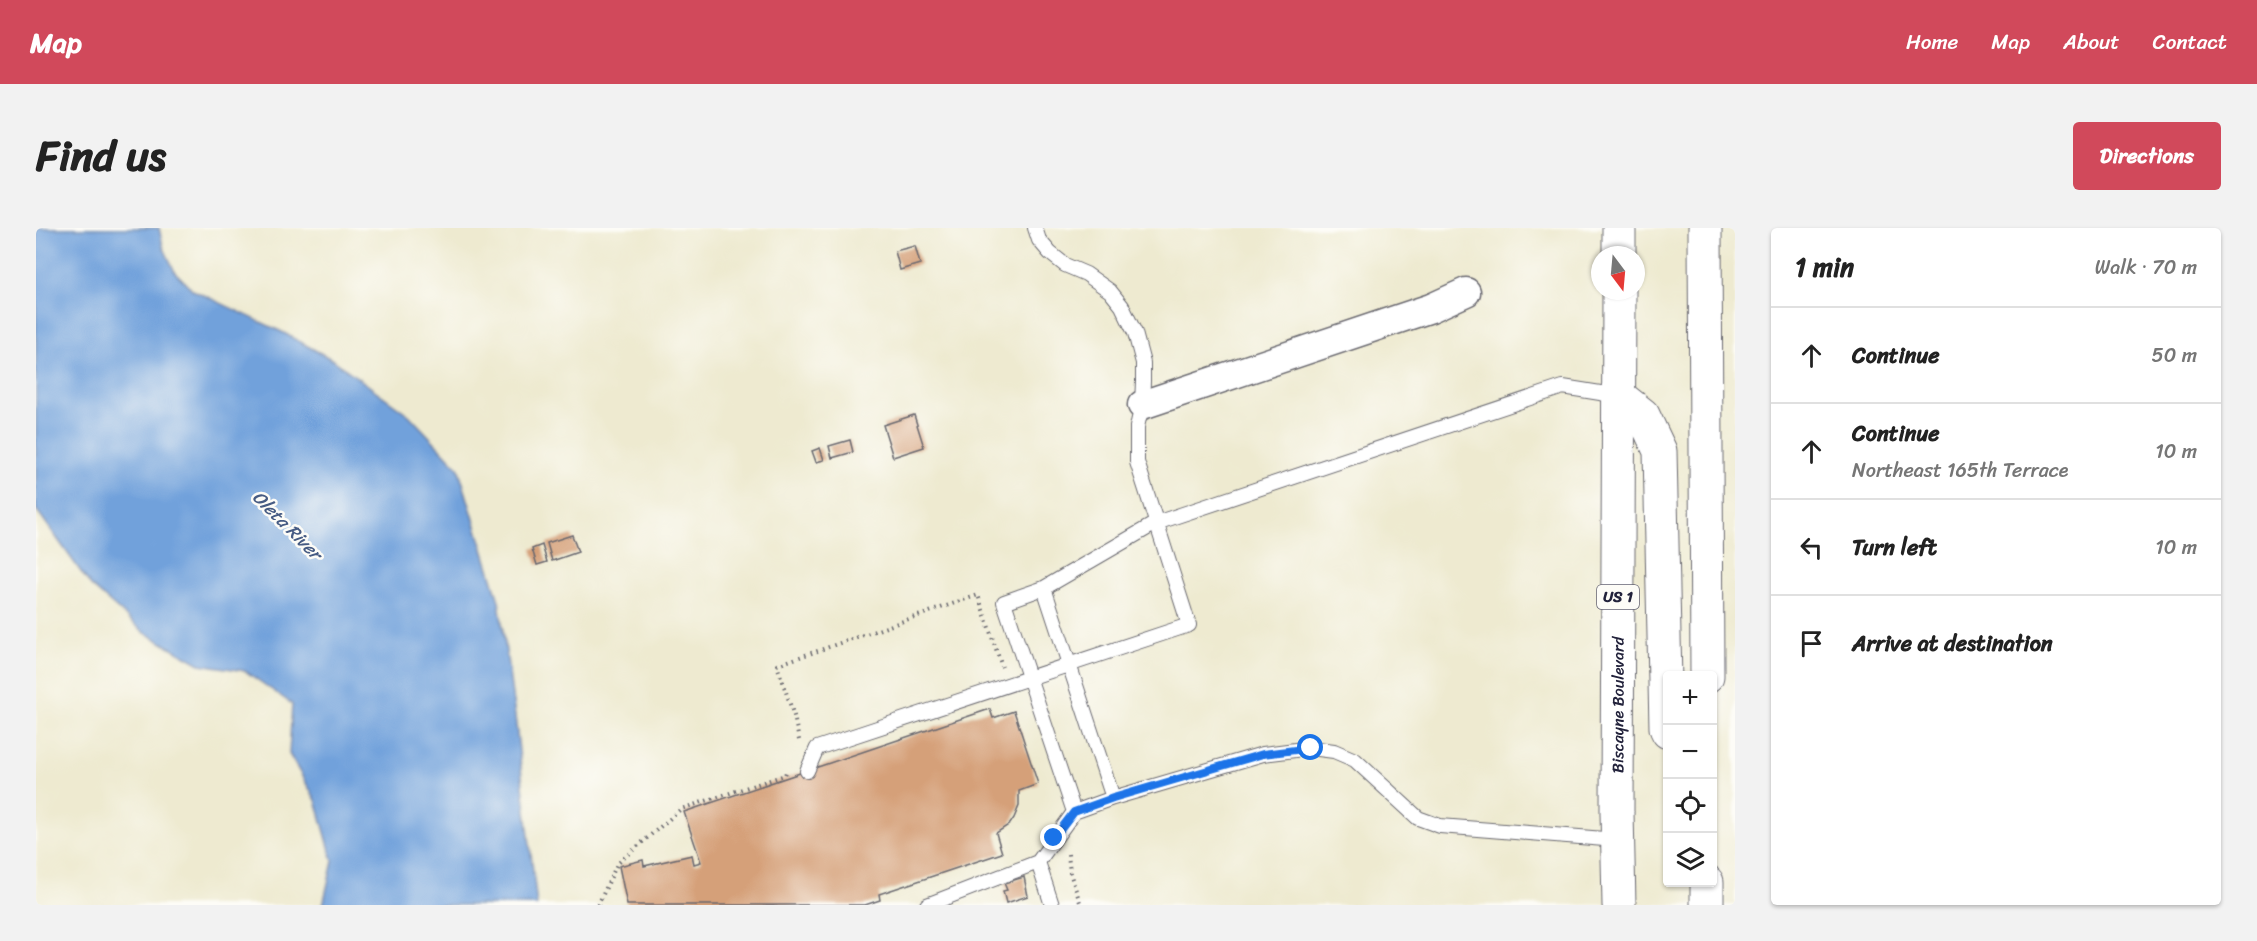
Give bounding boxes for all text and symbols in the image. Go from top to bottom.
text: Map [30,18,82,67]
text: Home [1906,23,1958,61]
text: Map [1991,23,2030,61]
text: About [2063,23,2120,61]
text: Contact [2153,23,2227,61]
text: Find us [36,119,166,193]
button: Directions [2073,122,2221,190]
text: 1 min [1795,244,1854,290]
north arrow [1591,246,1645,300]
text: Walk · 70 m [2095,250,2197,285]
text: Continue [1852,336,1940,375]
text: 50 m [2152,338,2197,373]
icon: ahead [1795,339,1828,372]
text: Continue [1852,414,1940,453]
text: 10 m [2155,434,2197,469]
icon: ahead [1795,435,1828,468]
text: Northeast 165th Terrace [1852,453,2068,488]
water label: Oleta River [244,482,332,570]
text: Turn left [1852,528,1937,567]
text: 10 m [2155,530,2197,565]
icon: left [1795,531,1828,564]
road number: US 1 [1597,585,1639,609]
text: Arrive at destination [1852,624,2053,663]
icon: arrive [1795,627,1828,660]
street label: Biscayne Boulevard [1603,635,1633,773]
map controls [1663,671,1717,887]
button: + [1663,671,1717,725]
button: − [1663,725,1717,779]
route start [1297,734,1323,760]
button: locate [1663,779,1717,833]
route end [1040,824,1066,850]
button: layers [1663,833,1717,887]

